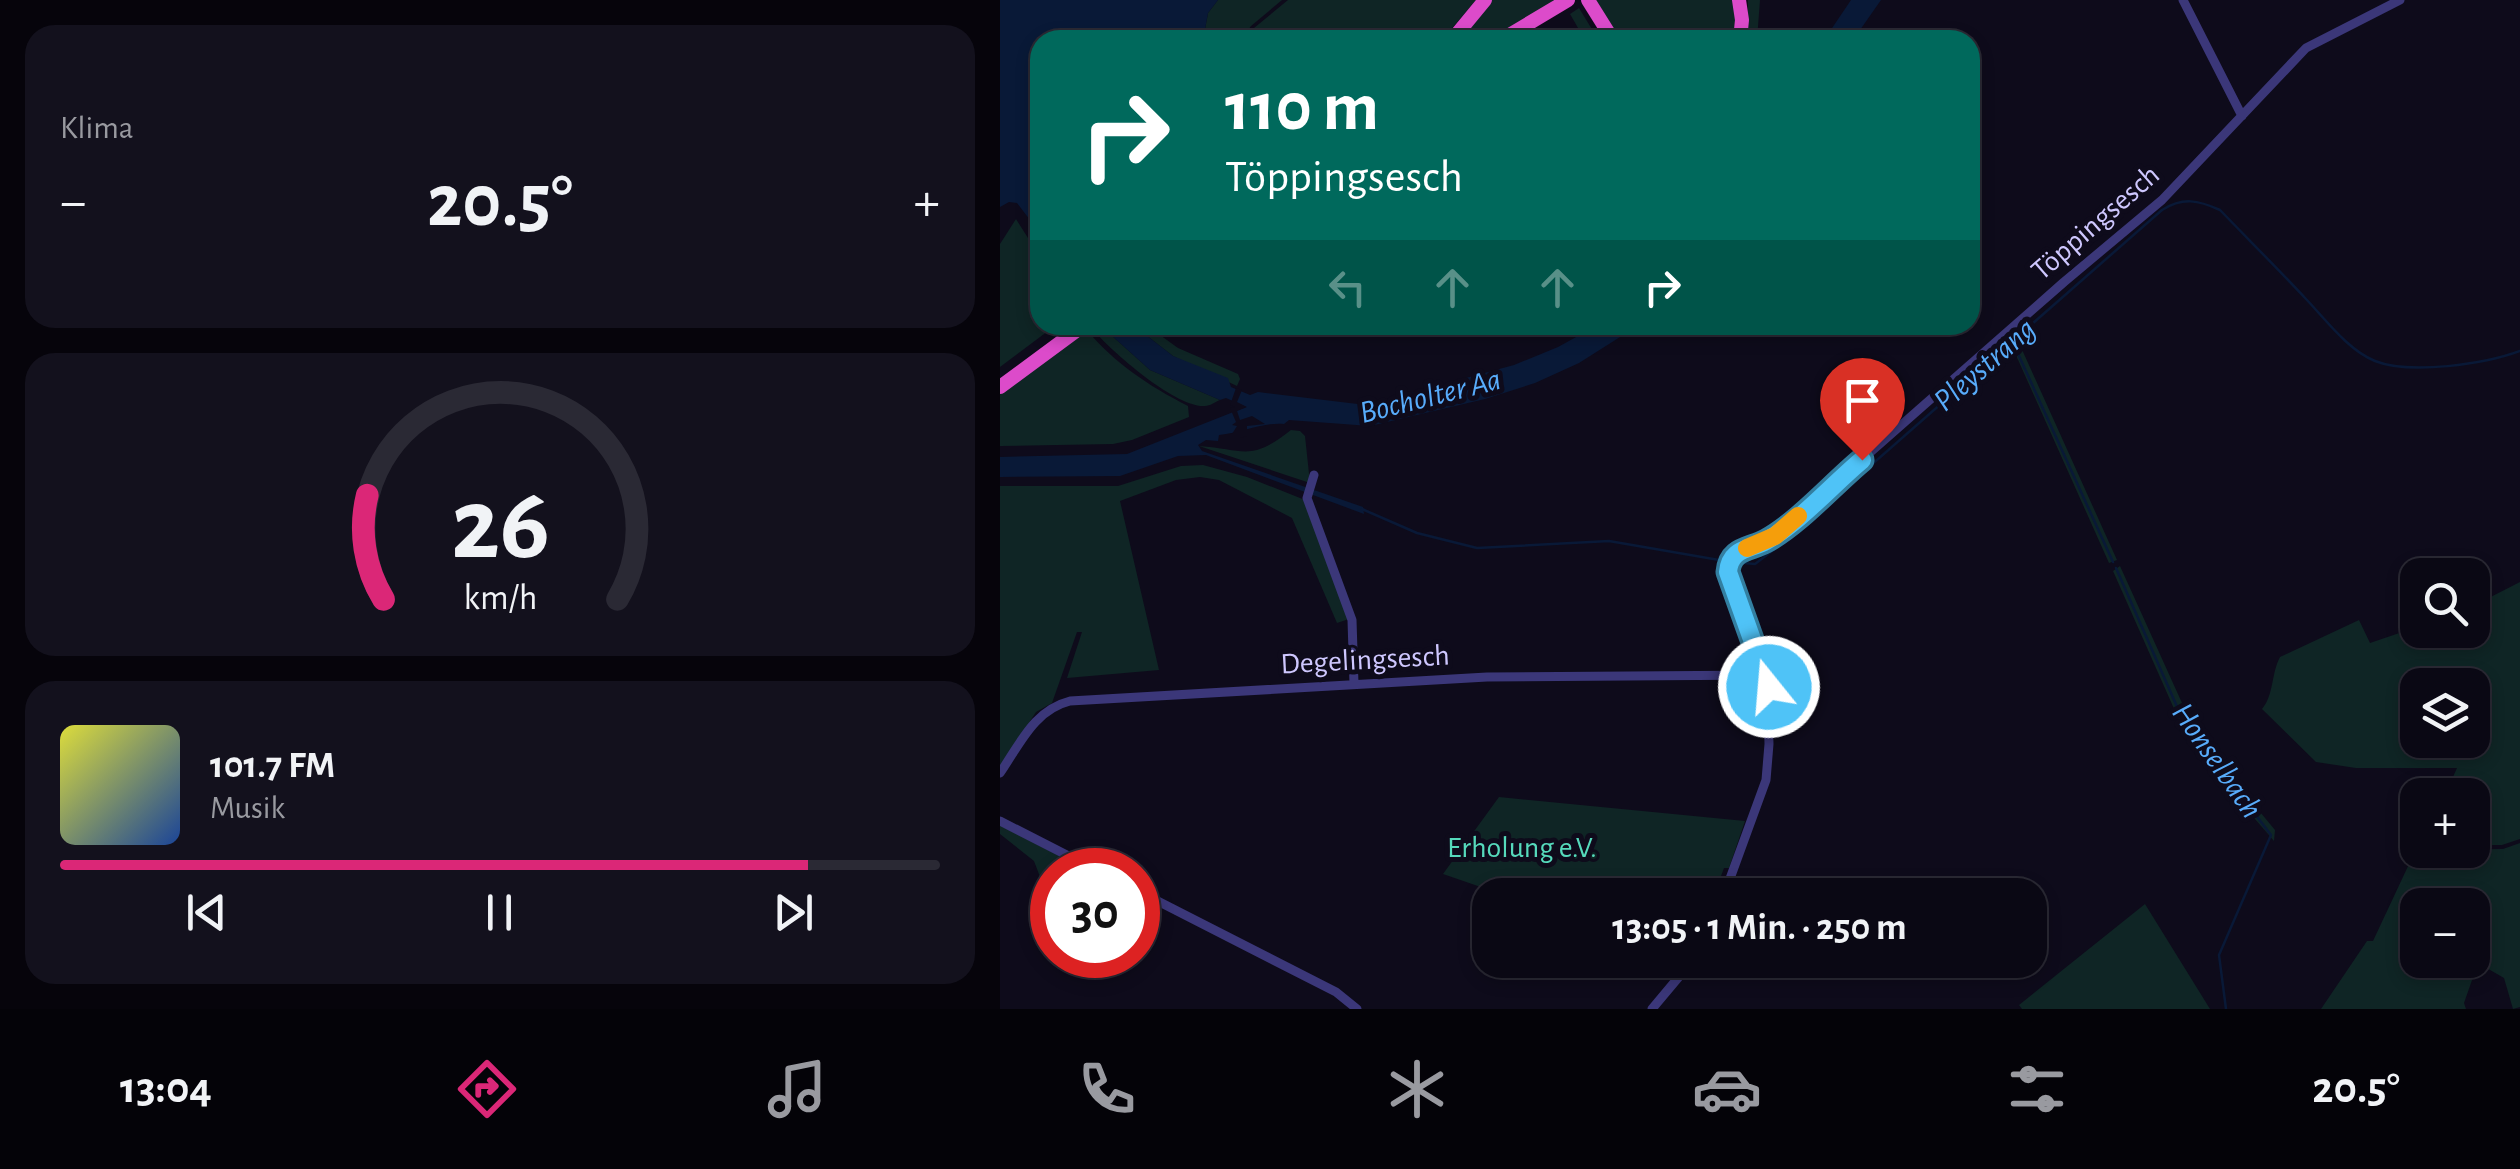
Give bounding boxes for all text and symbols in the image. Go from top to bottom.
icon: right [1060,70,1190,200]
text: 110 m [1225,73,1379,143]
text: Klima [60,112,134,144]
text: Töppingsesch [1225,155,1463,200]
street label: Töppingsesch [2026,159,2165,286]
text: 20.5° [427,165,573,240]
text: − [60,175,86,230]
text: + [914,175,940,230]
icon: left [1320,260,1375,315]
icon: ahead [1425,260,1480,315]
icon: ahead [1530,260,1585,315]
icon: right [1635,260,1690,315]
water label: Pleystrang [1928,312,2042,417]
pin [1820,358,1905,461]
water label: Bocholter Aa [1356,363,1504,429]
icon: arrive [1835,373,1890,428]
text: 26 [450,474,550,578]
map controls [2400,558,2490,978]
button: search [2400,558,2490,648]
text: km/h [463,580,537,616]
position arrow [1717,635,1821,739]
street label: Degelingsesch [1280,641,1450,679]
button: layers [2400,668,2490,758]
water label: Honselbach [2166,697,2268,824]
text: 101.7 FM [210,747,335,785]
button: + [2400,778,2490,868]
text: Musik [210,792,285,824]
park label: Erholung e.V. [1447,833,1597,863]
speed limit sign: 30 [1030,848,1160,978]
icon: previous [179,885,234,940]
icon: pause [472,885,527,940]
icon: next [766,885,821,940]
button: − [2400,888,2490,978]
text: 13:05 · 1 Min. · 250 m [1612,909,1907,947]
icon: directions [452,1054,522,1124]
icon: music [762,1054,832,1124]
icon: phone [1072,1054,1142,1124]
icon: climate [1382,1054,1452,1124]
icon: car [1692,1054,1762,1124]
icon: filters [2002,1054,2072,1124]
text: 13:04 [120,1066,212,1111]
text: 20.5° [2312,1066,2400,1111]

